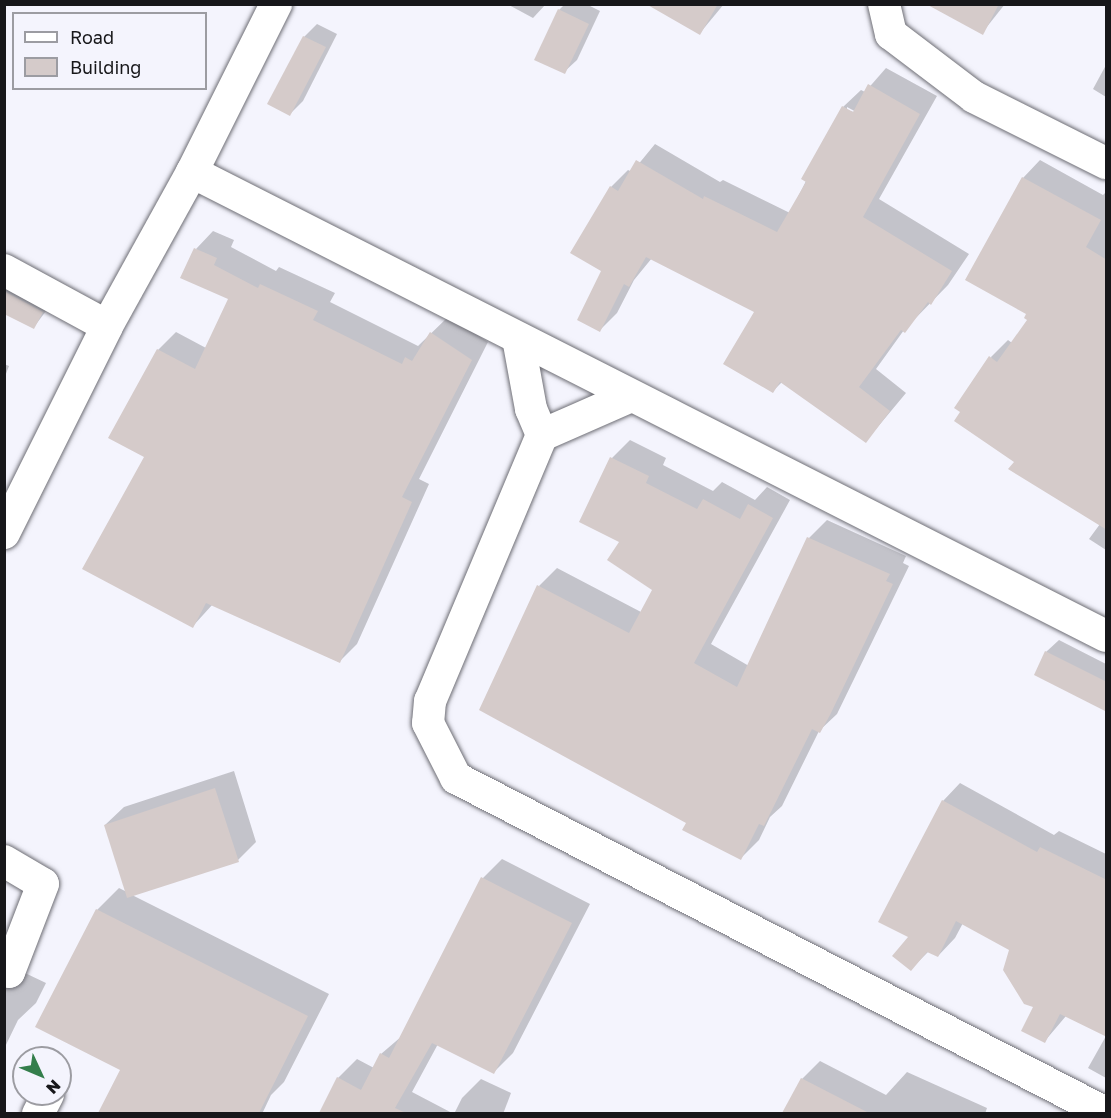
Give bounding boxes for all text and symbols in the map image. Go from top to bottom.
legend [12,12,207,90]
text: Road [70,26,114,48]
text: Building [70,56,141,78]
north arrow [12,1046,72,1106]
text: N [42,1076,65,1098]

